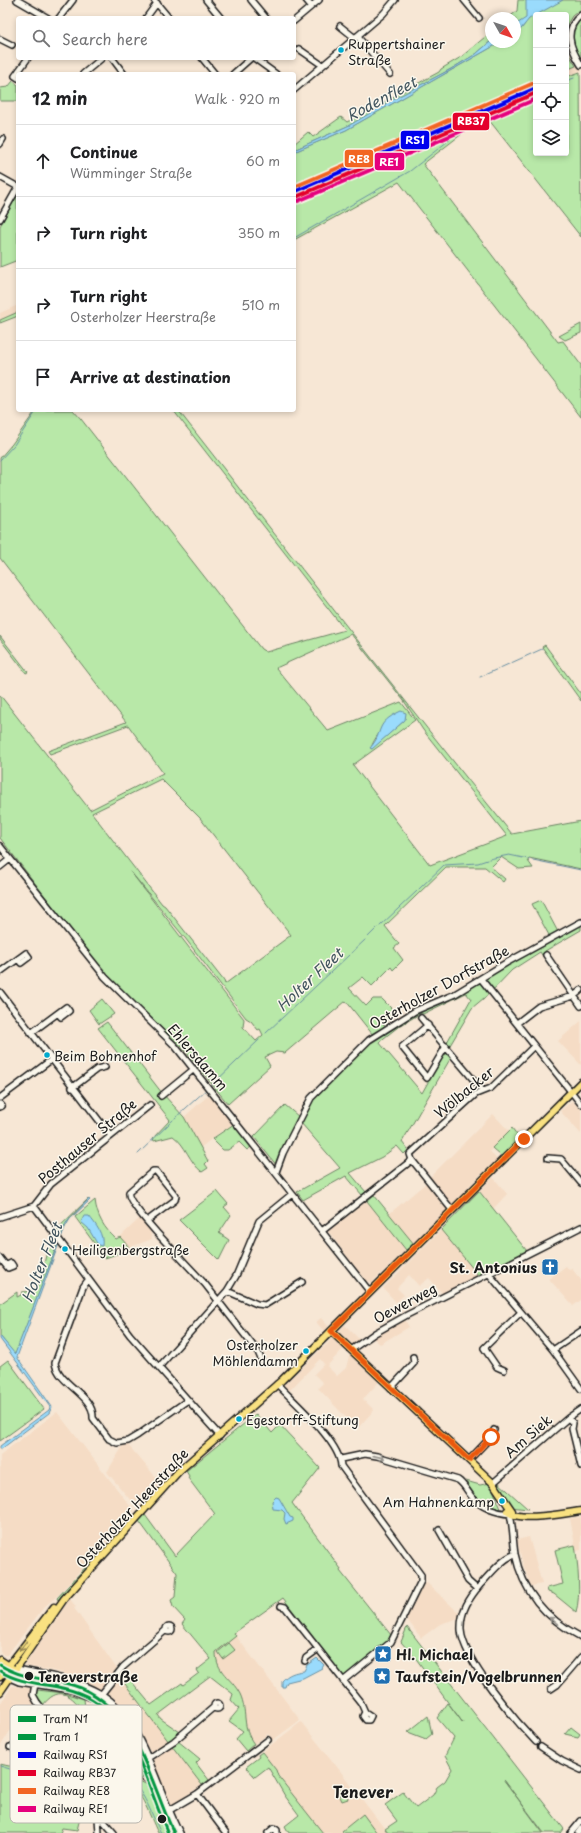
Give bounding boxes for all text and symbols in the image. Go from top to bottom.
north arrow [485,12,521,48]
map controls [533,12,569,156]
button: + [533,12,569,48]
search box [16,16,296,60]
icon: search [30,27,52,49]
text: Search here [62,27,148,50]
place label: Ruppertshainer Straße [348,34,446,69]
marker: Ruppertshainer Straße [336,45,346,55]
button: − [533,48,569,84]
water label: Rodenfleet [342,69,422,126]
button: locate [533,84,569,120]
text: 12 min [32,85,87,111]
text: Walk · 920 m [194,89,280,108]
line badge: RB37 [452,112,490,131]
text: RB37 [457,112,485,129]
button: layers [533,120,569,156]
line badge: RS1 [400,130,430,150]
text: RS1 [405,131,425,148]
text: Continue [70,140,138,163]
line badge: RE8 [344,149,374,168]
icon: ahead [32,150,54,172]
text: RE8 [348,150,370,167]
text: 60 m [246,151,280,170]
line badge: RE1 [374,152,405,171]
text: RE1 [379,153,399,170]
text: Wümminger Straße [70,163,192,182]
text: Turn right [70,221,147,244]
icon: right [32,222,54,244]
text: 350 m [238,223,280,242]
text: Turn right [70,284,147,307]
icon: right [32,294,54,316]
text: 510 m [241,295,280,314]
text: Osterholzer Heerstraße [70,307,216,326]
text: Arrive at destination [70,365,231,388]
icon: arrive [32,366,54,388]
street label: Osterholzer Dorfstraße [365,940,513,1034]
water label: Holter Fleet [270,941,349,1016]
street label: Ehlersdamm [163,1019,233,1095]
place label: Beim Bohnenhof [54,1046,157,1065]
marker: Beim Bohnenhof [42,1050,52,1060]
street label: Wölbacker [429,1061,499,1123]
street label: Posthauser Straße [33,1093,141,1189]
route end [515,1130,533,1148]
water label: Holter Fleet [15,1217,68,1305]
place label: Heiligenbergstraße [72,1240,189,1259]
marker: Heiligenbergstraße [60,1244,70,1254]
place label: St. Antonius [450,1257,537,1278]
church icon: St. Antonius [540,1257,560,1277]
street label: Oewerweg [369,1277,441,1329]
place label: Osterholzer Möhlendamm [213,1335,299,1370]
marker: Osterholzer Möhlendamm [301,1346,311,1356]
street label: Am Siek [500,1409,557,1463]
place label: Egestorff-Stiftung [246,1410,359,1429]
marker: Egestorff-Stiftung [234,1414,244,1424]
route start [482,1428,500,1446]
street label: Osterholzer Heerstraße [71,1443,193,1573]
one-way arrow [372,1453,385,1461]
place label: Am Hahnenkamp [383,1492,494,1511]
marker: Am Hahnenkamp [497,1496,507,1506]
one-way arrow [549,1616,560,1625]
one-way arrow [19,1640,27,1651]
place icon: Hl. Michael [373,1644,393,1664]
place label: Hl. Michael [396,1644,473,1665]
place label: Teneverstraße [38,1666,138,1687]
place icon: Taufstein/Vogelbrunnen [372,1666,392,1686]
place label: Taufstein/Vogelbrunnen [395,1666,562,1687]
marker: Teneverstraße [23,1670,35,1682]
legend [10,1705,142,1823]
text: Tram N1 [43,1710,88,1727]
text: Tram 1 [43,1728,78,1745]
text: Railway RS1 [43,1746,107,1763]
text: Railway RB37 [43,1764,116,1781]
district label: Tenever [333,1779,394,1803]
text: Railway RE8 [43,1782,110,1799]
text: Railway RE1 [43,1800,107,1817]
unlabelled marker [156,1813,168,1825]

